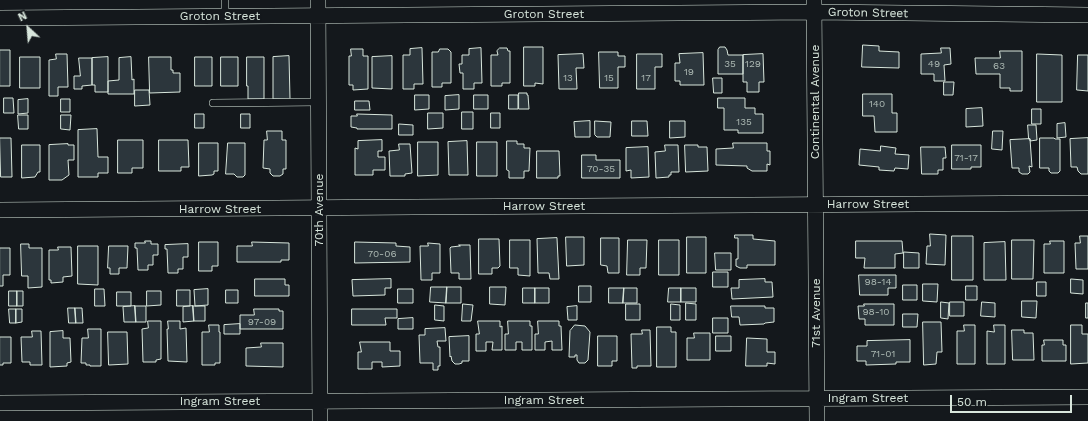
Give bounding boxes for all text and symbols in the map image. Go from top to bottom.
street label: Groton Street [828,5,908,21]
street label: Groton Street [504,7,584,21]
north arrow [8,8,48,48]
text: N [16,9,29,24]
street label: Groton Street [180,9,260,23]
street label: Continental Avenue [808,45,822,159]
house number: 35 [724,58,736,70]
house number: 129 [745,58,761,70]
house number: 49 [928,58,940,70]
house number: 63 [993,60,1005,72]
house number: 19 [684,66,694,78]
house number: 13 [563,72,573,84]
house number: 15 [604,72,614,84]
house number: 17 [641,72,651,84]
house number: 140 [869,98,885,110]
house number: 135 [736,116,752,128]
house number: 71-17 [954,152,978,164]
house number: 70-35 [587,163,615,175]
street label: 70th Avenue [312,174,326,246]
street label: Harrow Street [827,197,909,211]
street label: Harrow Street [503,199,585,213]
street label: Harrow Street [179,202,261,216]
house number: 70-06 [367,248,397,260]
house number: 98-14 [864,276,892,288]
street label: 71st Avenue [809,278,823,348]
house number: 98-10 [862,306,890,318]
house number: 97-09 [248,316,276,328]
house number: 71-01 [871,348,895,360]
scale bar [952,387,1074,413]
street label: Ingram Street [828,391,908,405]
street label: Ingram Street [504,393,584,407]
street label: Ingram Street [180,394,260,408]
text: 50 m [957,395,987,409]

